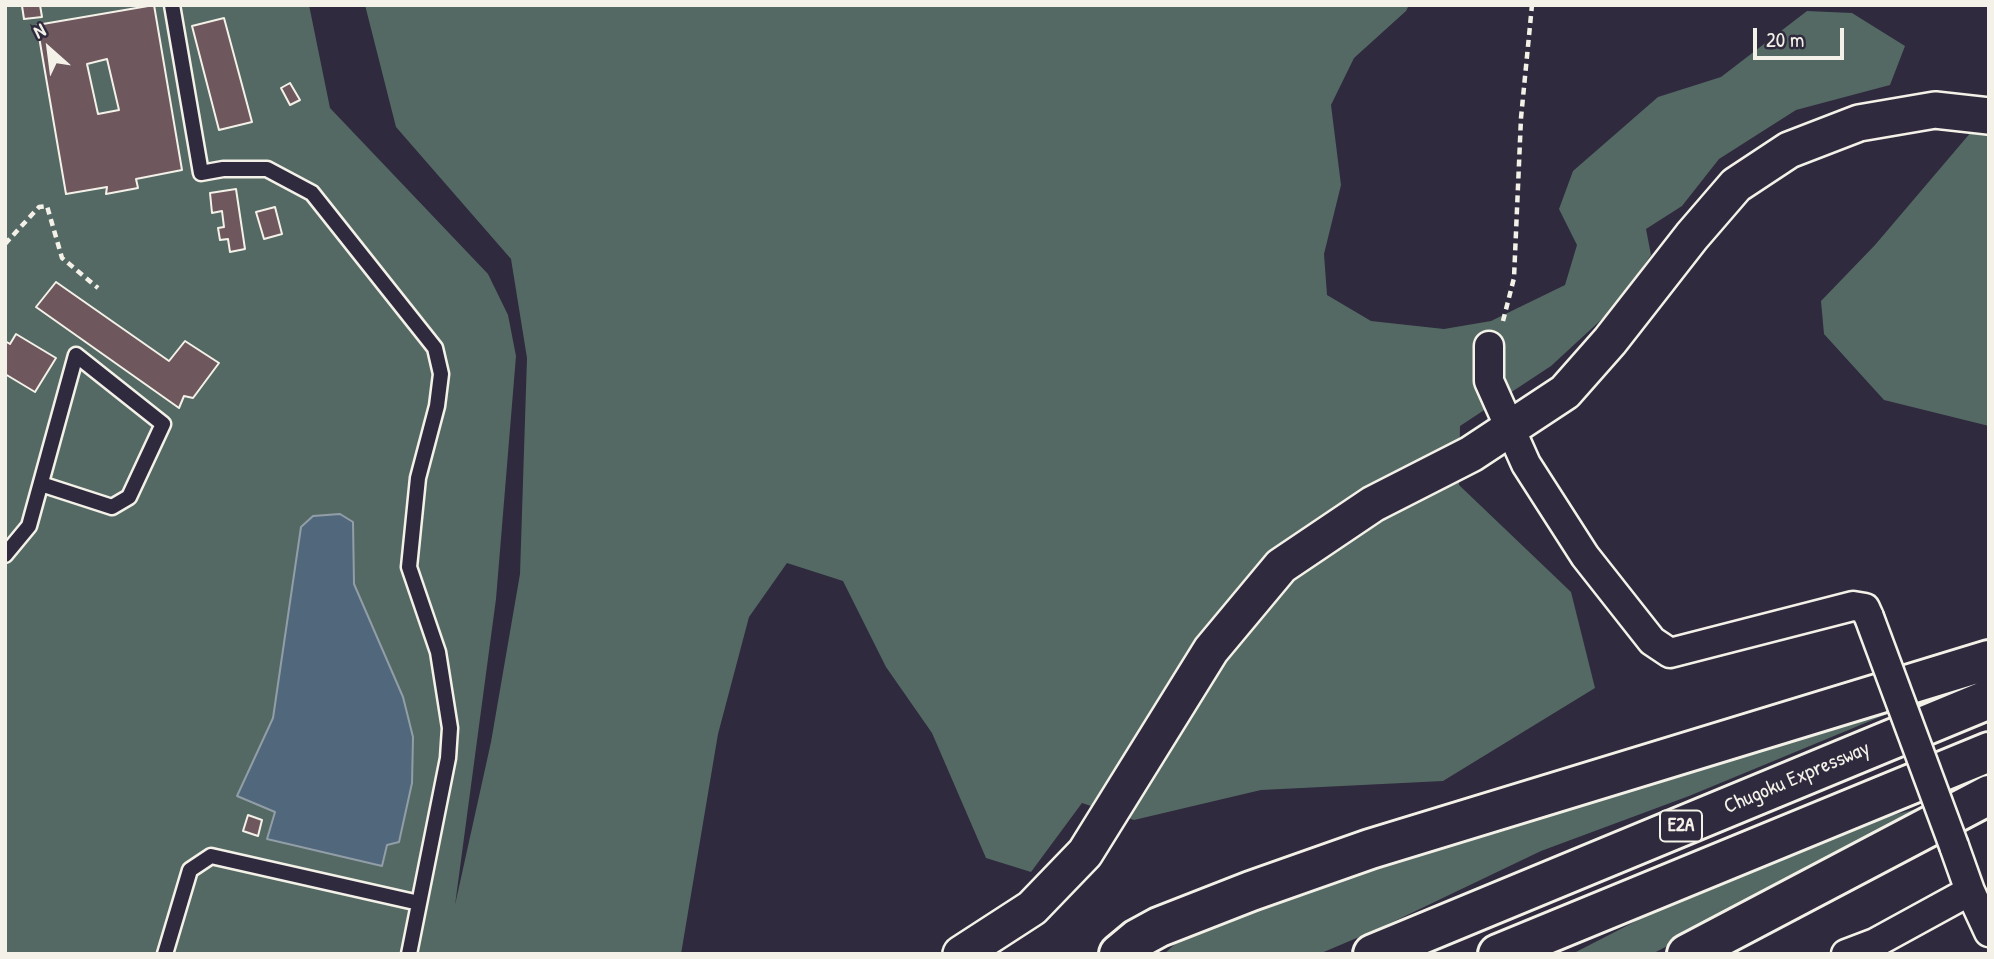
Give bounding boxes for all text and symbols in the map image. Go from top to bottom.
north arrow [14,14,84,84]
scale bar [1756,14,1847,58]
text: N [29,17,50,44]
text: 20 m [1766,25,1804,54]
street label: Chugoku Expressway [1720,736,1874,820]
road number: E2A [1660,810,1702,842]

